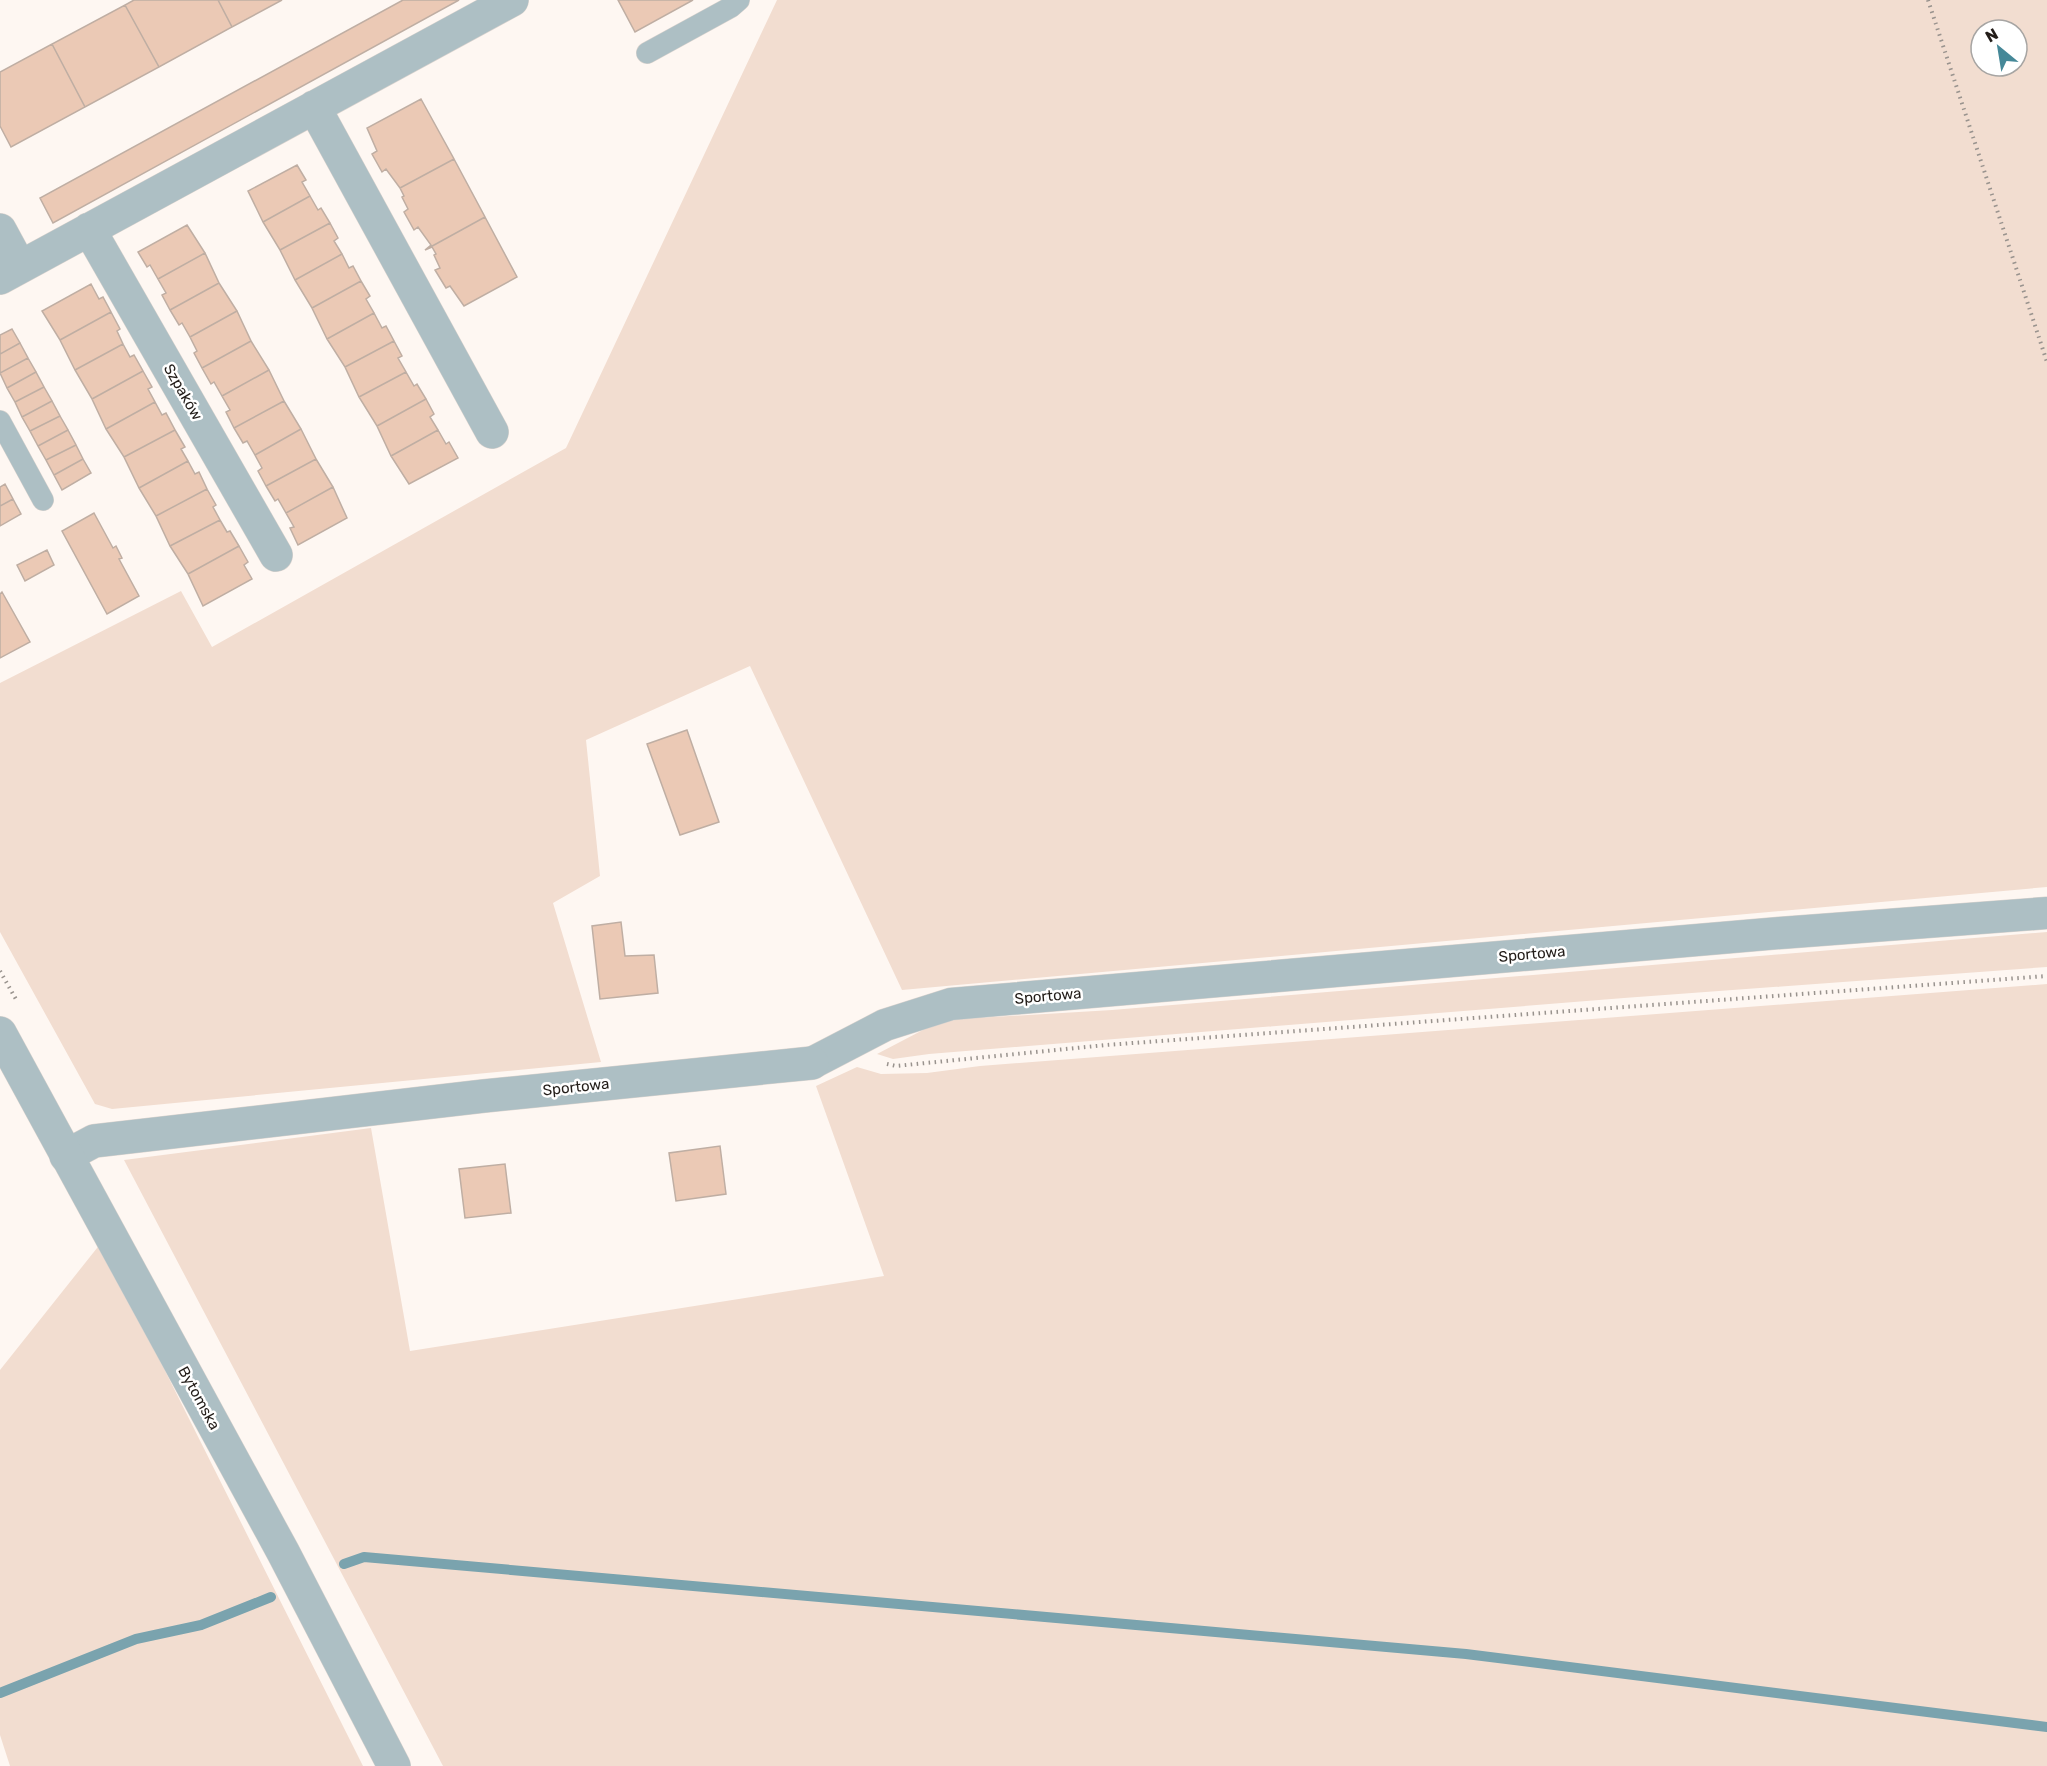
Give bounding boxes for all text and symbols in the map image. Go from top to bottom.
north arrow [1969,18,2029,78]
text: N [1982,24,2001,47]
street label: Szpaków [160,361,206,423]
street label: Sportowa [1498,942,1566,966]
street label: Sportowa [1014,984,1082,1008]
street label: Sportowa [542,1075,610,1099]
street label: Bytomska [174,1363,224,1433]

